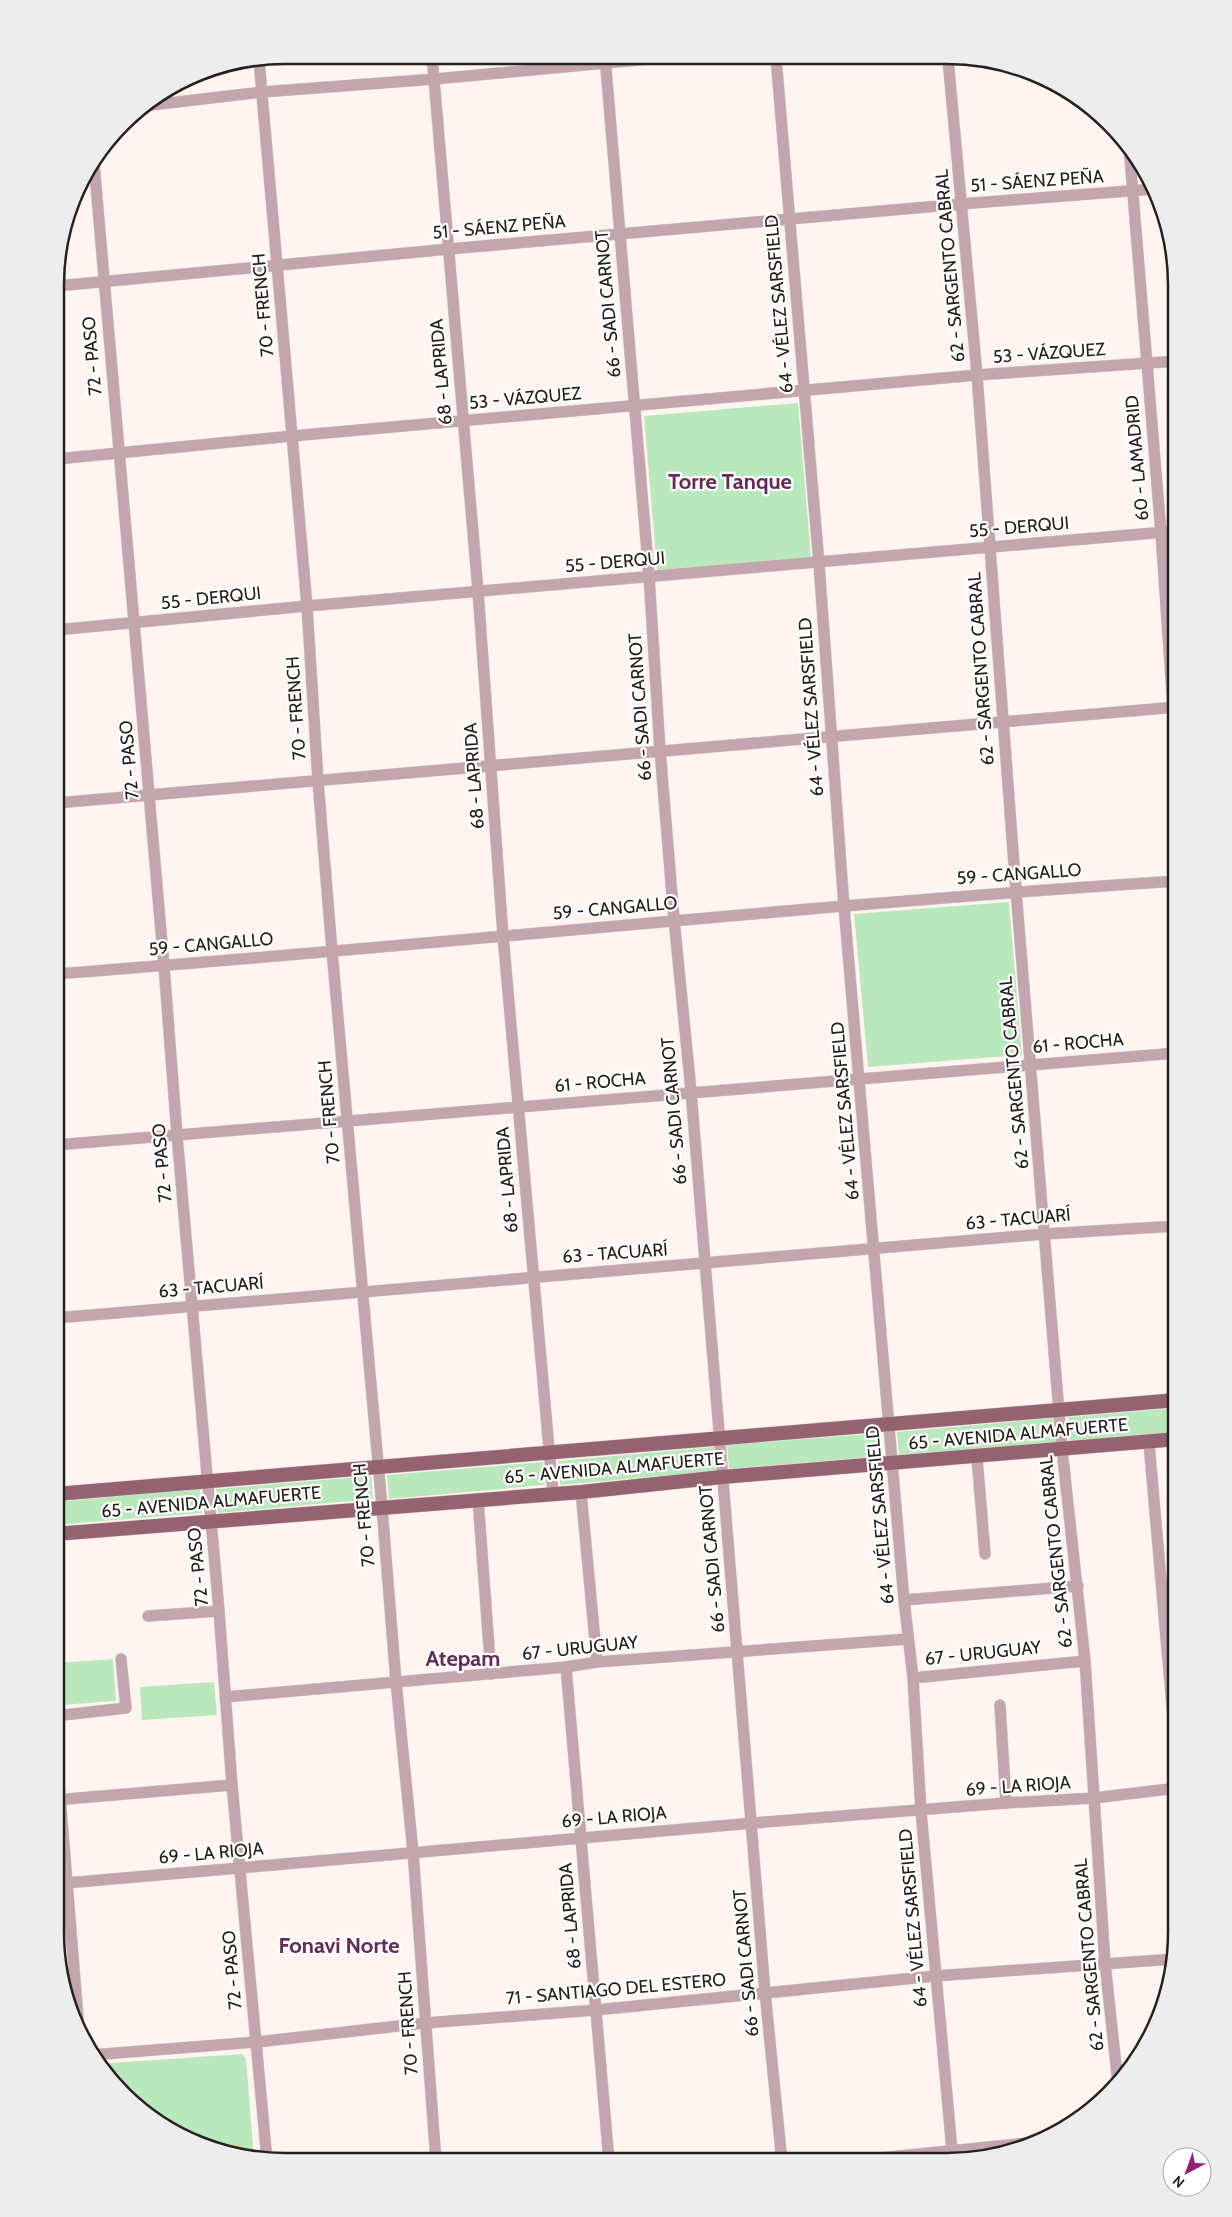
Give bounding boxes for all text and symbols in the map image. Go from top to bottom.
street label: 51 - SÁENZ PEÑA [970,165,1104,197]
street label: 62 - SARGENTO CABRAL [931,169,969,363]
street label: 51 - SÁENZ PEÑA [432,210,566,244]
street label: 64 - VÉLEZ SARSFIELD [760,214,798,394]
street label: 66 - SADI CARNOT [591,229,625,379]
street label: 70 - FRENCH [248,252,278,358]
street label: 72 - PASO [78,315,106,396]
street label: 68 - LAPRIDA [425,318,457,426]
street label: 53 - VÁZQUEZ [992,338,1106,368]
street label: 53 - VÁZQUEZ [468,382,582,414]
street label: 60 - LAMADRID [1121,394,1153,522]
district label: Torre Tanque [668,468,792,495]
street label: 55 - DERQUI [968,512,1070,542]
street label: 55 - DERQUI [564,547,666,577]
street label: 62 - SARGENTO CABRAL [963,572,999,766]
street label: 55 - DERQUI [160,582,262,614]
street label: 64 - VÉLEZ SARSFIELD [794,617,828,797]
street label: 66 - SADI CARNOT [624,632,656,782]
street label: 70 - FRENCH [281,655,311,761]
street label: 72 - PASO [115,719,143,800]
street label: 68 - LAPRIDA [459,722,489,830]
street label: 59 - CANGALLO [956,859,1082,889]
street label: 59 - CANGALLO [552,892,678,924]
street label: 59 - CANGALLO [148,928,274,960]
street label: 62 - SARGENTO CABRAL [995,976,1033,1170]
street label: 64 - VÉLEZ SARSFIELD [826,1021,864,1201]
street label: 61 - ROCHA [1032,1028,1124,1058]
street label: 66 - SADI CARNOT [657,1036,691,1186]
street label: 70 - FRENCH [314,1059,344,1165]
street label: 61 - ROCHA [554,1067,646,1097]
street label: 72 - PASO [148,1122,176,1203]
street label: 68 - LAPRIDA [491,1126,523,1234]
street label: 63 - TACUARÍ [964,1203,1072,1235]
street label: 63 - TACUARÍ [562,1238,668,1268]
street label: 63 - TACUARÍ [157,1271,265,1303]
street label: 65 - AVENIDA ALMAFUERTE [907,1413,1129,1455]
street label: 64 - VÉLEZ SARSFIELD [861,1425,899,1605]
street label: 65 - AVENIDA ALMAFUERTE [503,1447,725,1489]
street label: 62 - SARGENTO CABRAL [1035,1455,1077,1649]
street label: 70 - FRENCH [349,1462,379,1568]
street label: 65 - AVENIDA ALMAFUERTE [100,1481,322,1523]
street label: 66 - SADI CARNOT [695,1484,729,1634]
street label: 72 - PASO [183,1526,213,1608]
street label: 67 - URUGUAY [521,1631,640,1665]
street label: 67 - URUGUAY [924,1636,1043,1670]
district label: Atepam [426,1645,500,1672]
street label: 69 - LA RIOJA [965,1771,1071,1801]
street label: 69 - LA RIOJA [561,1801,667,1833]
street label: 64 - VÉLEZ SARSFIELD [894,1828,932,2008]
street label: 69 - LA RIOJA [158,1837,264,1869]
street label: 62 - SARGENTO CABRAL [1070,1858,1108,2052]
street label: 68 - LAPRIDA [554,1862,586,1970]
street label: 66 - SADI CARNOT [729,1888,763,2038]
street label: 72 - PASO [218,1929,246,2010]
district label: Fonavi Norte [278,1932,400,1959]
street label: 71 - SANTIAGO DEL ESTERO [505,1968,727,2010]
street label: 70 - FRENCH [393,1970,423,2076]
north arrow [1162,2147,1212,2197]
text: N [1169,2172,1188,2192]

